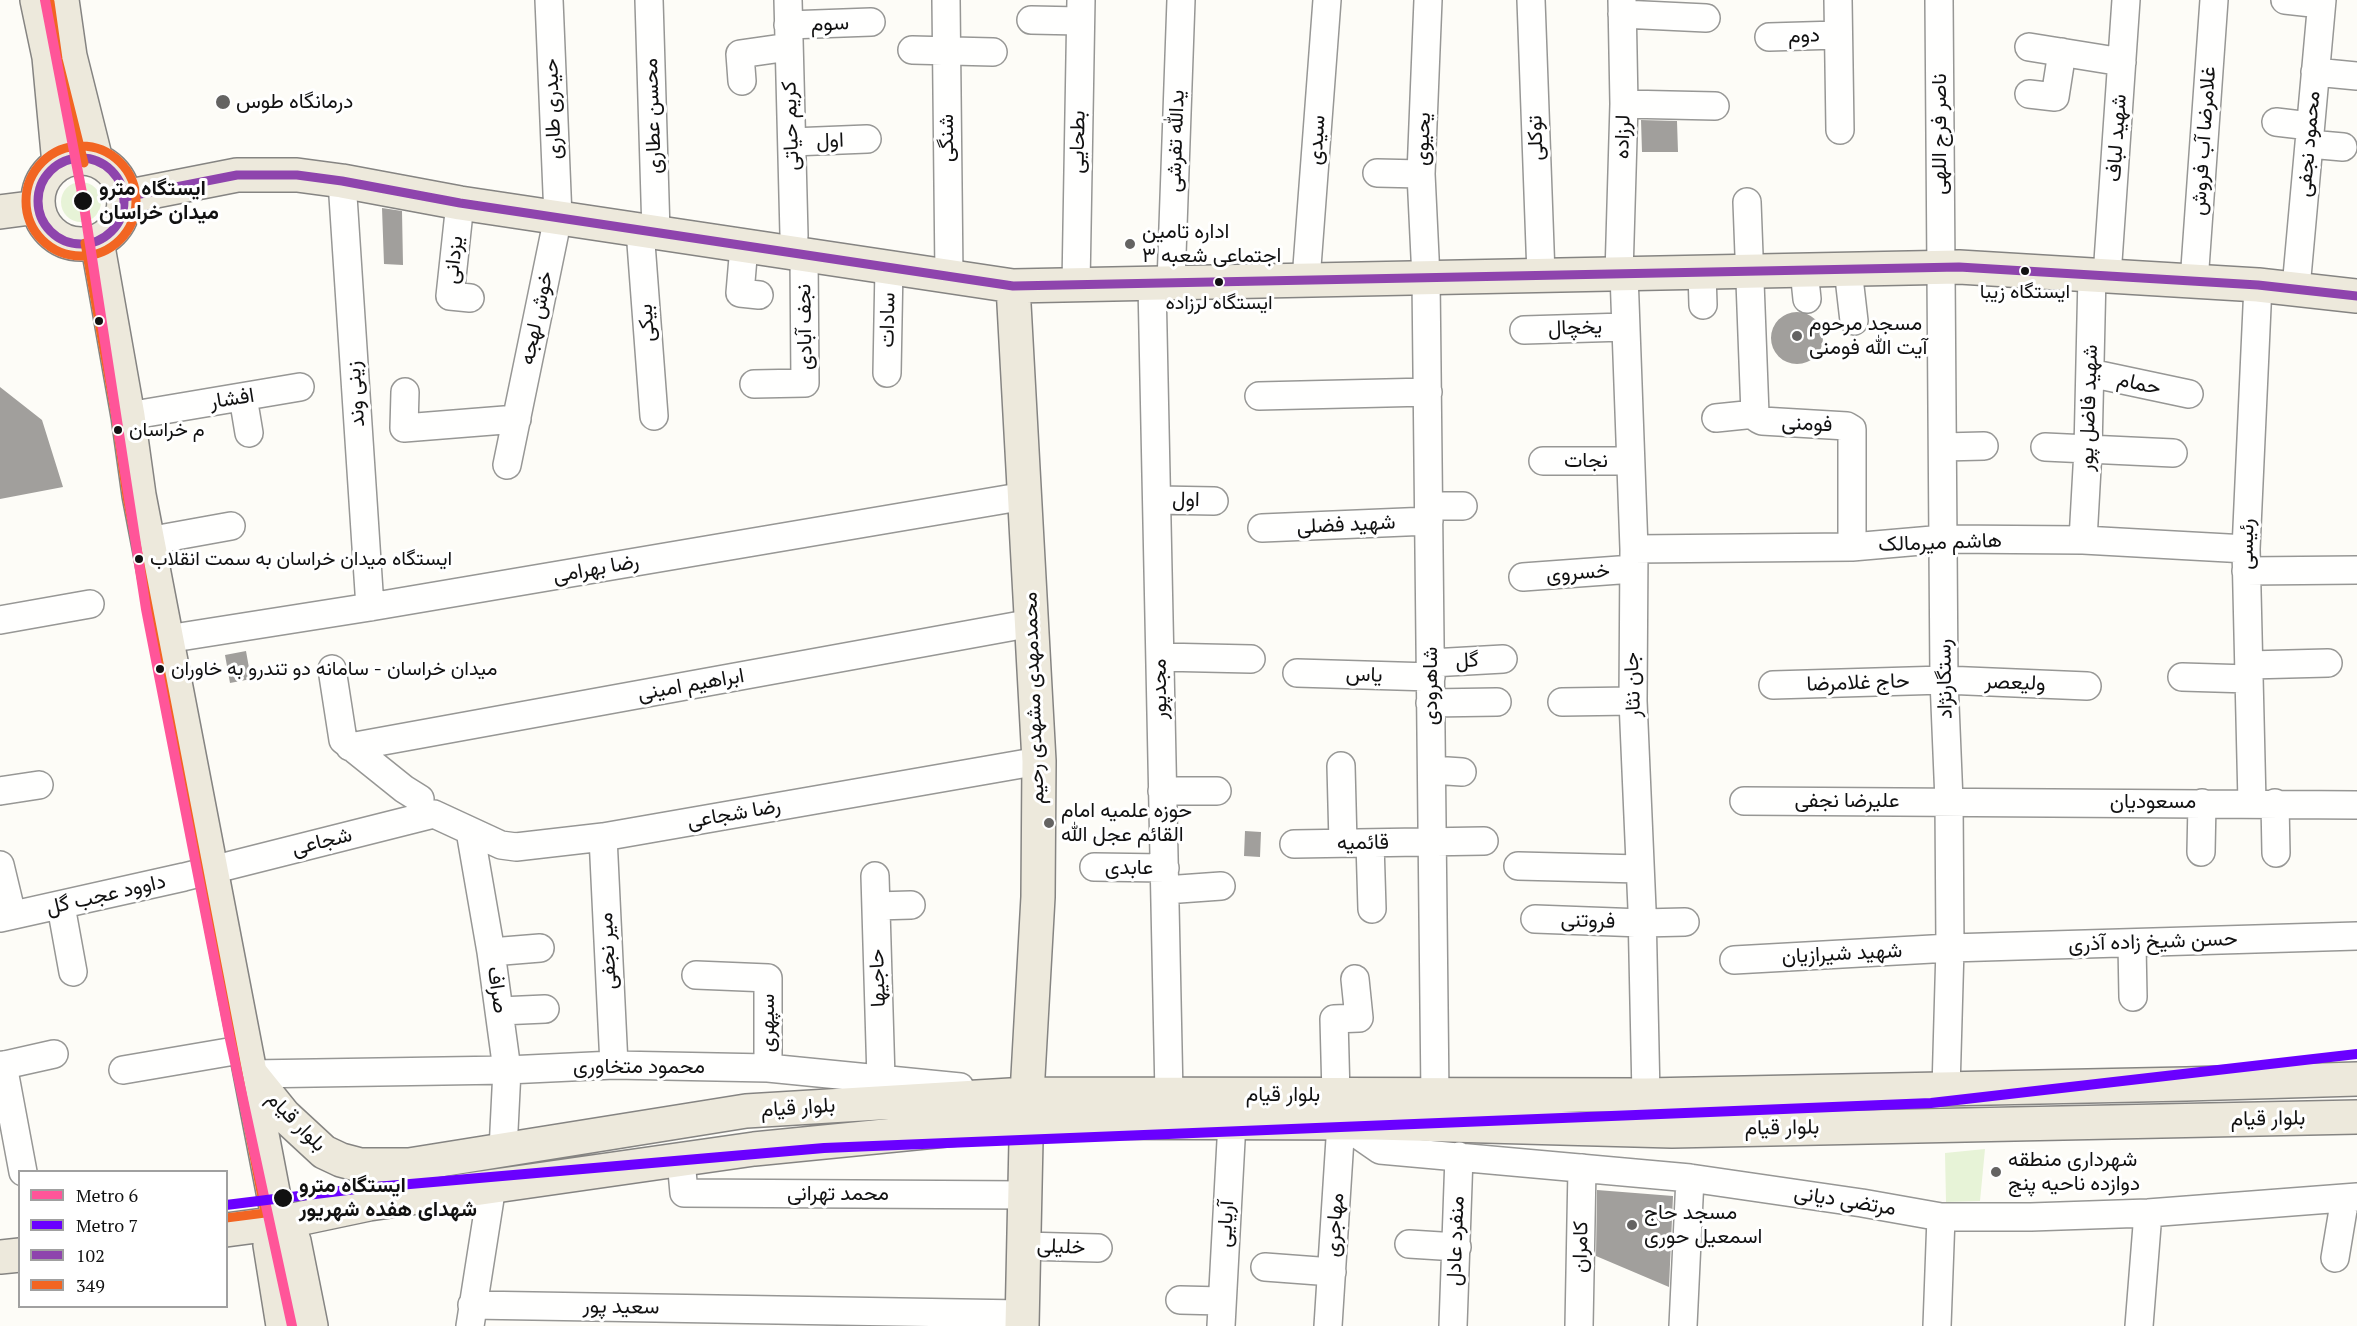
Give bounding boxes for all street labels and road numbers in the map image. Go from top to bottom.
street label: سوم [810,11,850,37]
street label: دوم [1788,23,1820,49]
street label: حیدری طاری [539,58,567,160]
street label: محسن عطاری [638,58,668,174]
street label: غلامرضا آب فروش [2186,66,2222,216]
street label: ناصر فرج اللهی [1927,73,1953,195]
street label: کریم حیاتی [777,81,805,171]
street label: یدالله تفرشی [1162,89,1190,193]
street label: محمود نجفی [2292,90,2326,198]
street label: شهید لباف [2101,93,2133,183]
street label: بطحایی [1065,110,1091,174]
street label: یحیوی [1409,112,1437,166]
street label: شنگی [934,114,960,162]
street label: سیدی [1303,114,1331,166]
street label: لرزاده [1610,114,1636,160]
street label: توکلی [1523,115,1549,161]
street label: اول [816,128,844,154]
street label: یزدانی [439,235,469,285]
street label: خوش لهجه [515,269,559,367]
street label: نجف آبادی [792,284,818,370]
street label: سادات [875,292,901,348]
street label: بیکی [633,303,661,343]
street label: یخچال [1548,314,1602,342]
street label: شهید فاضل پور [2074,344,2104,472]
street label: زینی وند [341,360,371,428]
street label: حمام [2115,367,2163,401]
street label: افشار [208,383,256,415]
street label: فومنی [1781,410,1833,438]
street label: نجات [1564,448,1608,474]
street label: اول [1172,487,1200,513]
street label: شهید فضلی [1296,510,1396,540]
street label: رئیسی [2234,518,2260,570]
street label: هاشم میرمالک [1878,528,2002,558]
street label: رضا بهرامی [551,549,641,589]
street label: خسروی [1545,558,1611,588]
street label: محمدمهدی مشهدی رحیم [1018,591,1050,805]
street label: رستگارنژاد [1932,639,1958,719]
street label: شاهرودی [1418,647,1444,725]
street label: گل [1455,648,1479,674]
street label: جان نثار [1619,652,1647,718]
street label: مجدپور [1147,658,1173,720]
street label: یاس [1345,662,1383,688]
street label: ابراهیم امینی [636,663,746,707]
street label: حاج غلامرضا [1806,669,1910,697]
street label: ولیعصر [1984,669,2046,697]
street label: علیرضا نجفی [1795,788,1899,814]
street label: مسعودیان [2110,789,2196,815]
street label: رضا شجاعی [685,793,783,835]
street label: شجاعی [289,822,355,862]
street label: قائمیه [1337,830,1389,856]
street label: عابدی [1105,855,1153,881]
street label: داوود عجب گل [44,869,168,921]
street label: فروتنی [1560,907,1616,935]
street label: میر نجفی [593,912,623,990]
street label: حسن شیخ زاده آذری [2068,926,2238,958]
street label: شهید شیرازیان [1781,938,1903,970]
street label: حاجیها [864,948,892,1008]
street label: صراف [481,965,513,1015]
street label: سپهری [755,994,781,1052]
street label: محمود متخاوری [573,1054,705,1080]
street label: بلوار قیام [1246,1082,1320,1108]
street label: بلوار قیام [261,1087,331,1157]
street label: بلوار قیام [760,1093,836,1123]
street label: بلوار قیام [2230,1106,2306,1132]
street label: بلوار قیام [1744,1115,1820,1141]
street label: محمد تهرانی [787,1181,889,1207]
street label: مرتضی دیانی [1792,1181,1898,1221]
street label: مهاجری [1320,1192,1350,1258]
street label: منفرد عادل [1442,1195,1470,1287]
street label: آریایی [1212,1200,1240,1248]
street label: کامران [1568,1221,1594,1273]
street label: خلیلی [1036,1234,1086,1260]
street label: سعید پور [582,1294,660,1320]

